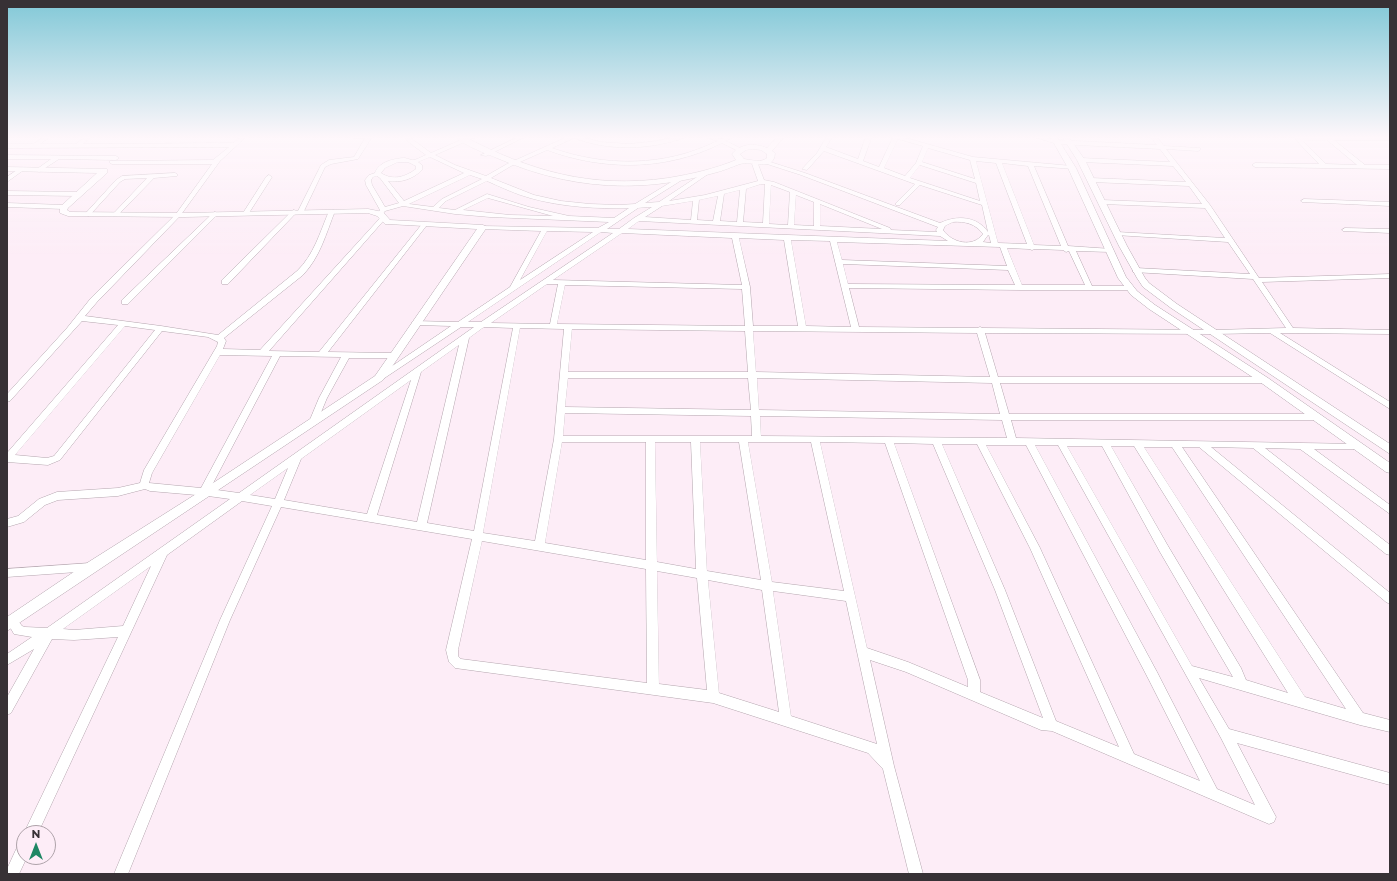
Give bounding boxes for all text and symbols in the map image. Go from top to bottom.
north arrow [16,825,56,865]
text: N [32,827,40,841]

